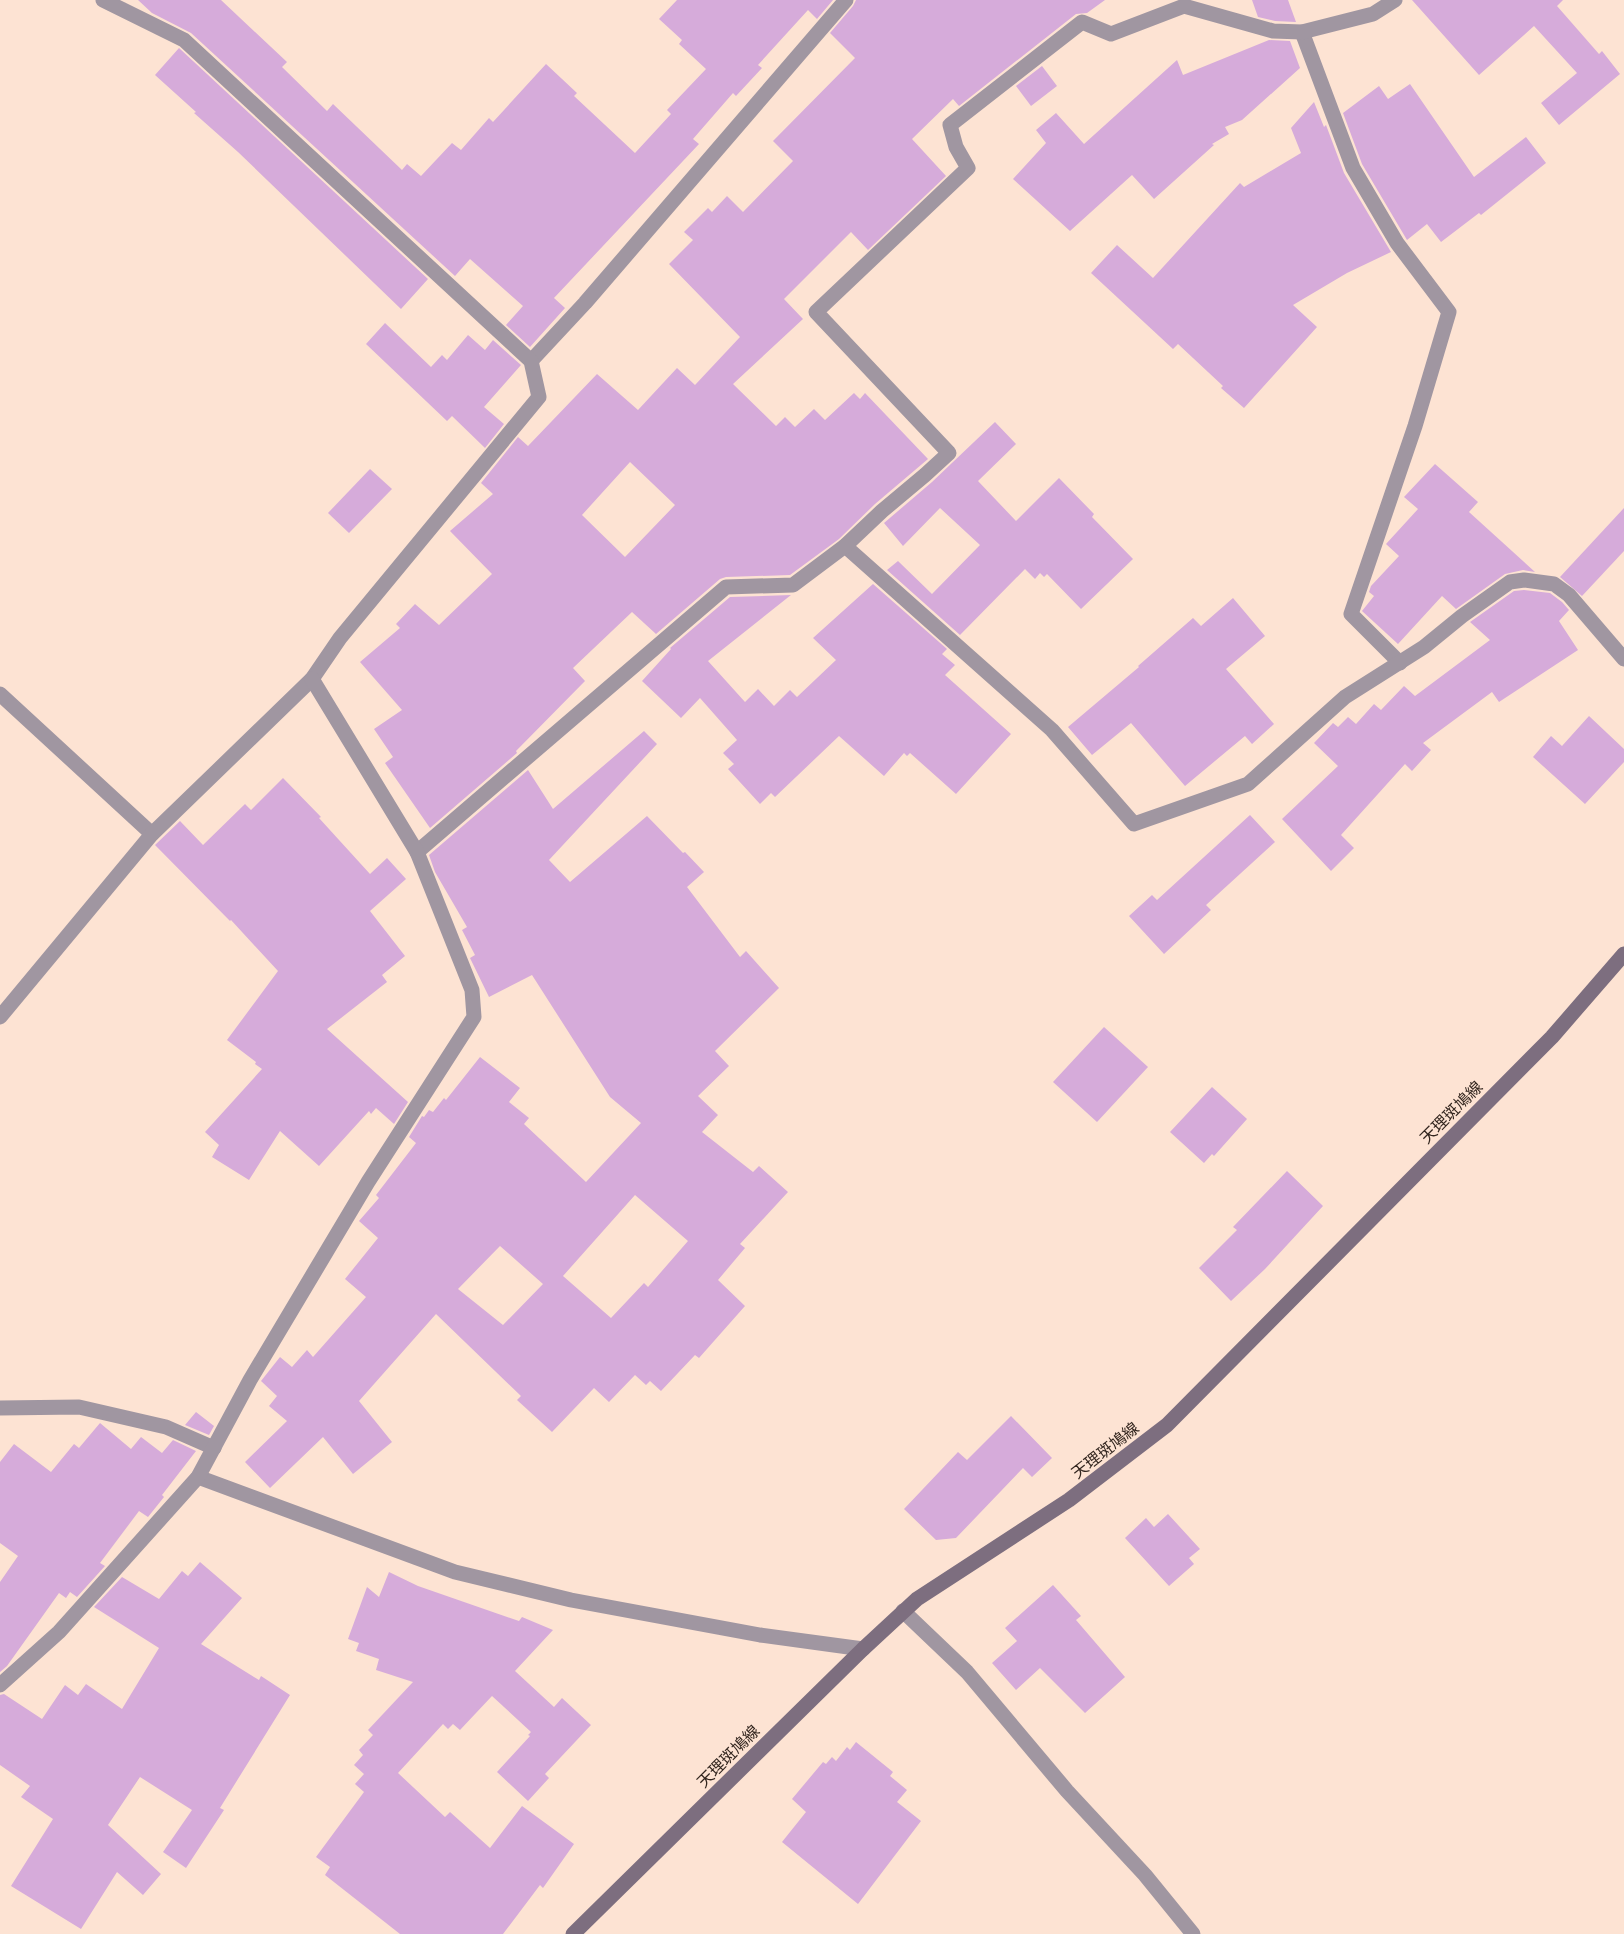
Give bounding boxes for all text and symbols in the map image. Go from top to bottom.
street label: 天理斑鳩線 [1415,1076,1487,1148]
street label: 天理斑鳩線 [1067,1417,1143,1483]
street label: 天理斑鳩線 [692,1720,764,1792]

